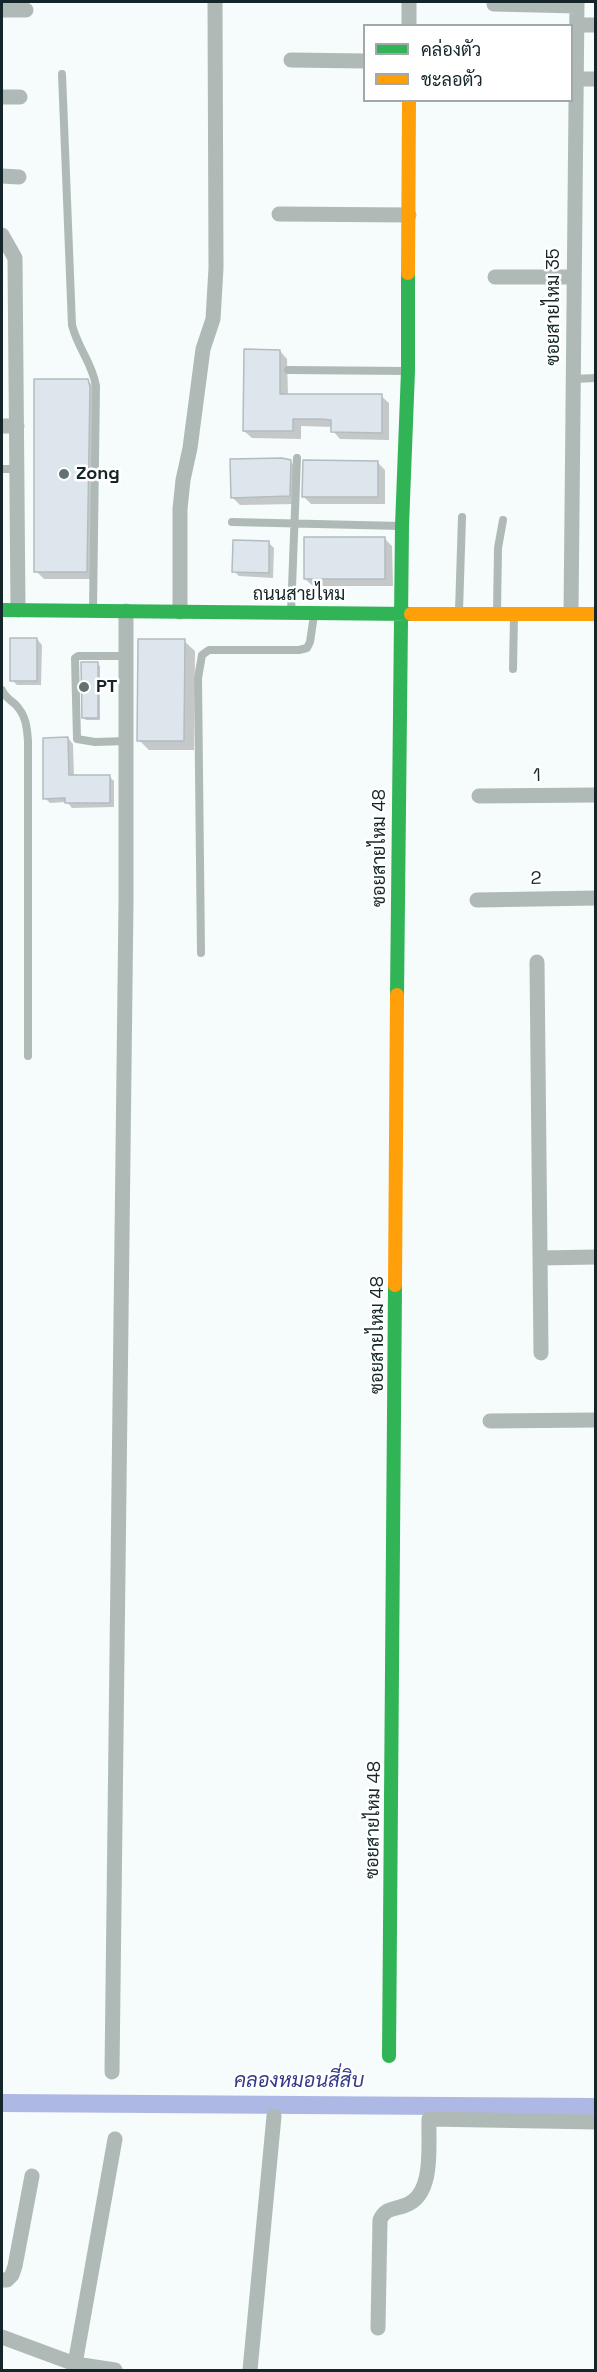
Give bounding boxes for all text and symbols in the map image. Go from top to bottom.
legend [363,24,573,102]
text: คล่องตัว [421,38,481,61]
text: ชะลอตัว [421,68,483,91]
street label: ซอยสายไหม 35 [543,248,565,366]
place label: Zong [76,463,120,485]
marker: Zong [57,467,71,481]
street label: ถนนสายไหม [253,584,345,606]
place label: PT [96,676,117,698]
marker: PT [77,680,91,694]
street label: 1 [533,765,541,787]
street label: ซอยสายไหม 48 [369,789,391,907]
street label: 2 [530,868,542,890]
street label: ซอยสายไหม 48 [367,1276,389,1394]
street label: ซอยสายไหม 48 [362,1761,386,1879]
water label: คลองหมอนสี่สิบ [234,2070,364,2094]

